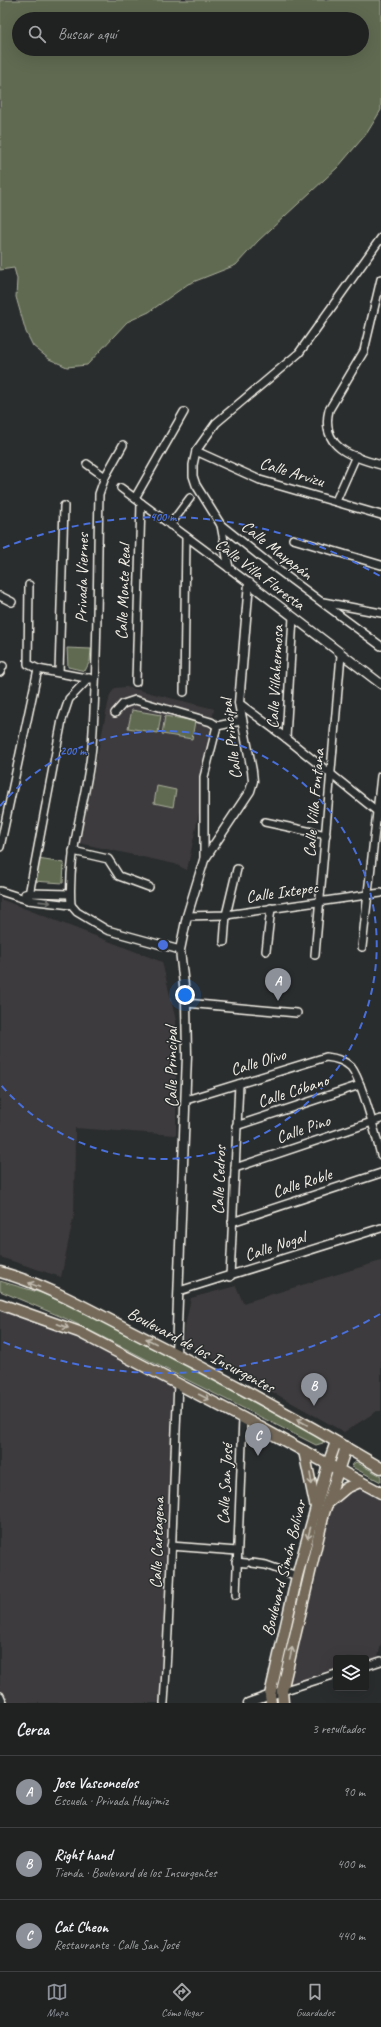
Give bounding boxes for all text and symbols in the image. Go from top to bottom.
search box [12,12,369,56]
icon: search [26,23,48,45]
text: Buscar aquí [58,25,117,44]
street label: Calle Arvizu [257,452,328,492]
text: 400 m [150,509,177,525]
street label: Calle Mayapán [237,516,318,585]
street label: Privada Viernes [71,531,93,623]
street label: Calle Villa Floresta [211,533,310,616]
street label: Calle Monte Real [111,541,135,640]
street label: Calle Villahermosa [262,623,288,729]
street label: Calle Principal [215,694,246,780]
text: 200 m [60,743,87,759]
street label: Calle Villa Fontana [299,746,329,858]
street label: Calle Ixtepec [244,876,320,907]
one-way arrow [38,898,51,906]
centre of rings [156,938,170,952]
pin: A [265,968,291,1001]
your location [175,985,195,1005]
street label: Calle Principal [161,1023,182,1107]
street label: Calle Olivo [228,1043,289,1080]
street label: Calle Cóbano [255,1069,333,1112]
street label: Calle Pino [273,1110,334,1148]
street label: Calle Cedros [207,1144,231,1215]
street label: Calle Roble [270,1163,336,1202]
street label: Calle Nogal [242,1225,311,1266]
one-way arrow [28,1280,40,1288]
street label: Boulevard de los Insurgentes [124,1302,279,1398]
one-way arrow [57,1323,69,1331]
one-way arrow [145,1337,157,1344]
pin: B [301,1373,327,1406]
one-way arrow [198,1394,210,1401]
one-way arrow [296,1418,308,1426]
pin: C [245,1423,271,1456]
street label: Calle San José [212,1441,238,1525]
one-way arrow [307,1472,315,1485]
street label: Calle Cartagena [145,1495,169,1589]
street label: Boulevard Simón Bolívar [257,1496,311,1638]
one-way arrow [305,1526,312,1539]
one-way arrow [287,1647,295,1660]
map controls [333,1655,369,1691]
button: layers [333,1655,369,1691]
text: Cerca [16,1719,49,1740]
text: 3 resultados [312,1721,365,1737]
text: Jose Vasconcelos [54,1774,138,1793]
text: A [26,1784,32,1800]
text: 90 m [343,1784,365,1800]
text: Escuela · Privada Huajimiz [54,1793,168,1809]
text: Right hand [54,1846,112,1865]
text: B [26,1856,32,1872]
text: 400 m [337,1856,365,1872]
text: Tienda · Boulevard de los Insurgentes [54,1865,217,1881]
text: Cat Cheon [54,1918,108,1937]
text: C [26,1928,32,1944]
text: 440 m [337,1928,365,1944]
text: Restaurante · Calle San José [54,1937,179,1953]
tab: Mapa [46,1981,68,2019]
tab: Cómo llegar [161,1981,203,2019]
tab: Guardados [296,1981,335,2019]

